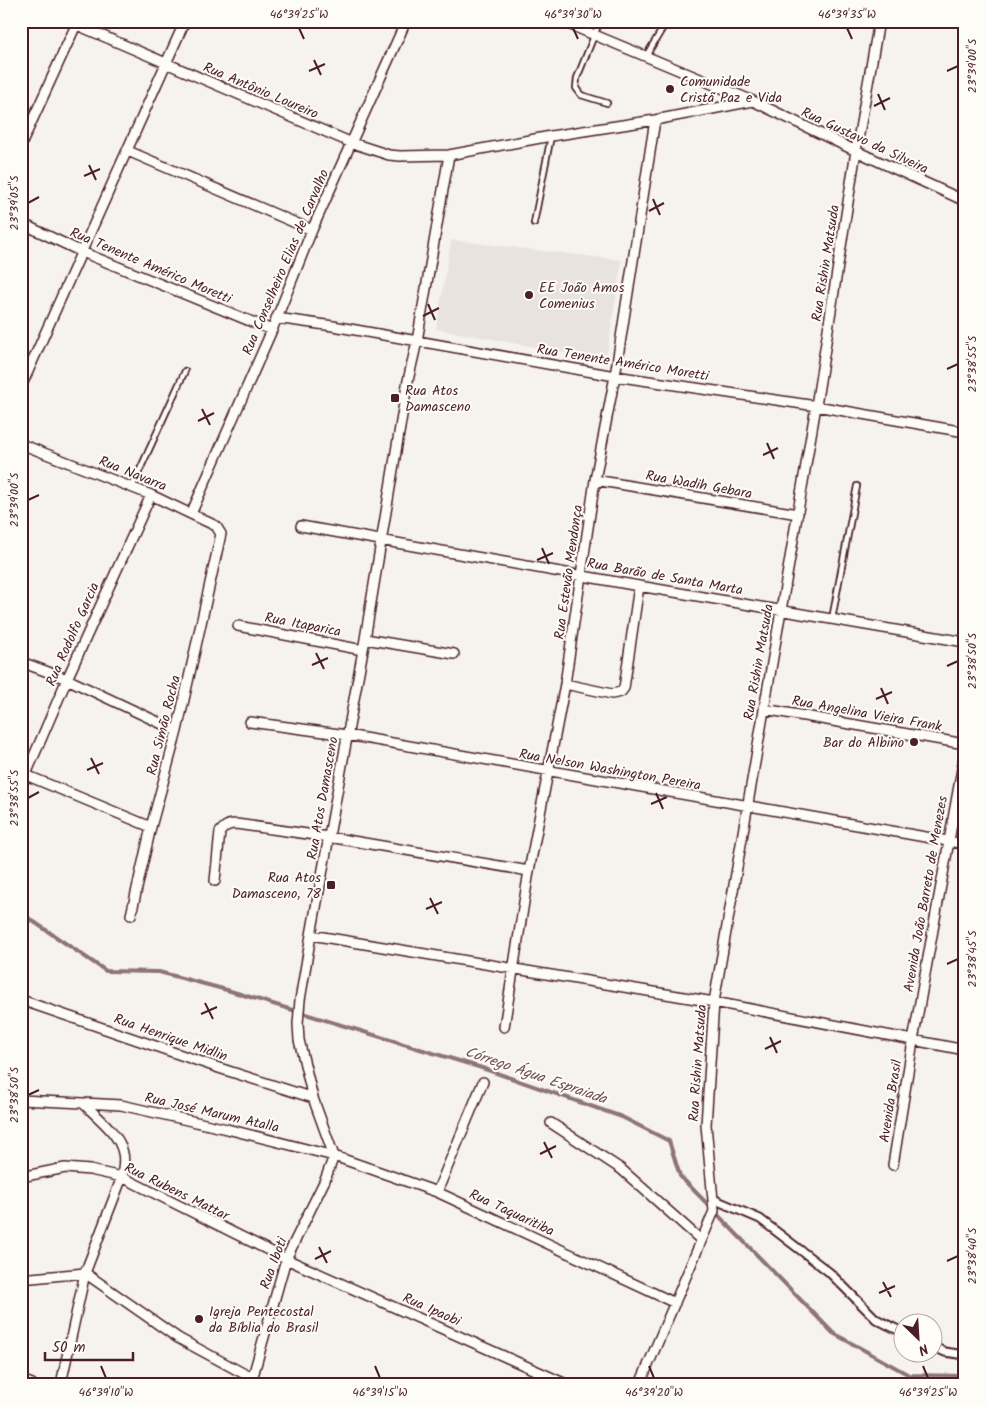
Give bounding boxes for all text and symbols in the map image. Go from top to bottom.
text: 46°39'25"W [270,5,328,24]
text: 46°39'30"W [544,5,602,24]
text: 46°39'35"W [818,5,876,24]
text: 23°39'00"S [963,38,982,93]
street label: Rua Antônio Loureiro [199,57,322,125]
place label: Comunidade Cristã Paz e Vida [680,71,782,109]
marker: Comunidade Cristã Paz e Vida [664,83,676,95]
street label: Rua Gustavo da Silveira [797,102,932,180]
street label: Rua Conselheiro Elias de Carvalho [237,166,335,359]
text: 23°39'05"S [5,175,24,231]
street label: Rua Rishin Matsuda [806,203,846,323]
street label: Rua Tenente Américo Moretti [66,222,236,310]
place label: EE João Amos Comenius [539,277,624,315]
marker: EE João Amos Comenius [523,289,535,301]
text: 23°38'55"S [963,335,982,392]
street label: Rua Tenente Américo Moretti [535,339,711,388]
place label: Rua Atos Damasceno [405,380,471,418]
marker: Rua Atos Damasceno [389,392,401,404]
street label: Rua Navarra [95,450,170,498]
street label: Rua Wadih Gebara [644,465,754,505]
text: 23°39'00"S [5,472,24,527]
street label: Rua Estevão Mendonça [549,503,589,641]
street label: Rua Barão de Santa Marta [585,552,745,602]
street label: Rua Rodolfo Garcia [40,579,106,690]
street label: Rua Rishin Matsuda [738,602,780,722]
street label: Rua Itaparica [263,607,343,643]
text: 23°38'50"S [963,632,982,689]
street label: Rua Simão Rocha [141,673,187,778]
street label: Rua Angelina Vieira Frank [790,690,944,738]
place label: Bar do Albino [823,732,904,754]
street label: Rua Atos Damasceno [301,735,345,861]
marker: Bar do Albino [908,736,920,748]
street label: Rua Nelson Washington Pereira [517,743,702,797]
text: 23°38'55"S [5,769,24,826]
street label: Avenida João Barreto de Menezes [898,794,954,994]
place label: Rua Atos Damasceno, 78 [232,867,322,905]
marker: Rua Atos Damasceno, 78 [325,879,337,891]
text: 23°38'45"S [963,930,982,988]
street label: Rua Rishin Matsuda [683,1004,713,1123]
street label: Rua Henrique Midlin [111,1008,231,1068]
water label: Córrego Água Espraiada [462,1040,611,1112]
street label: Avenida Brasil [874,1058,908,1144]
text: 23°38'50"S [5,1066,24,1123]
street label: Rua José Marum Atalla [142,1087,281,1139]
street label: Rua Rubens Mattar [120,1157,234,1227]
street label: Rua Taquaritiba [465,1184,558,1242]
text: 23°38'40"S [963,1227,982,1284]
street label: Rua Iboti [254,1234,294,1292]
street label: Rua Ipaobi [399,1287,465,1333]
place label: Igreja Pentecostal da Bíblia do Brasil [209,1301,319,1339]
north arrow [894,1312,944,1362]
marker: Igreja Pentecostal da Bíblia do Brasil [193,1313,205,1325]
scale bar [45,1330,132,1362]
text: 50 m [52,1336,86,1360]
text: N [914,1337,932,1361]
text: 46°39'10"W [79,1383,133,1402]
text: 46°39'15"W [352,1383,408,1402]
text: 46°39'20"W [625,1383,683,1402]
text: 46°39'25"W [899,1383,957,1402]

